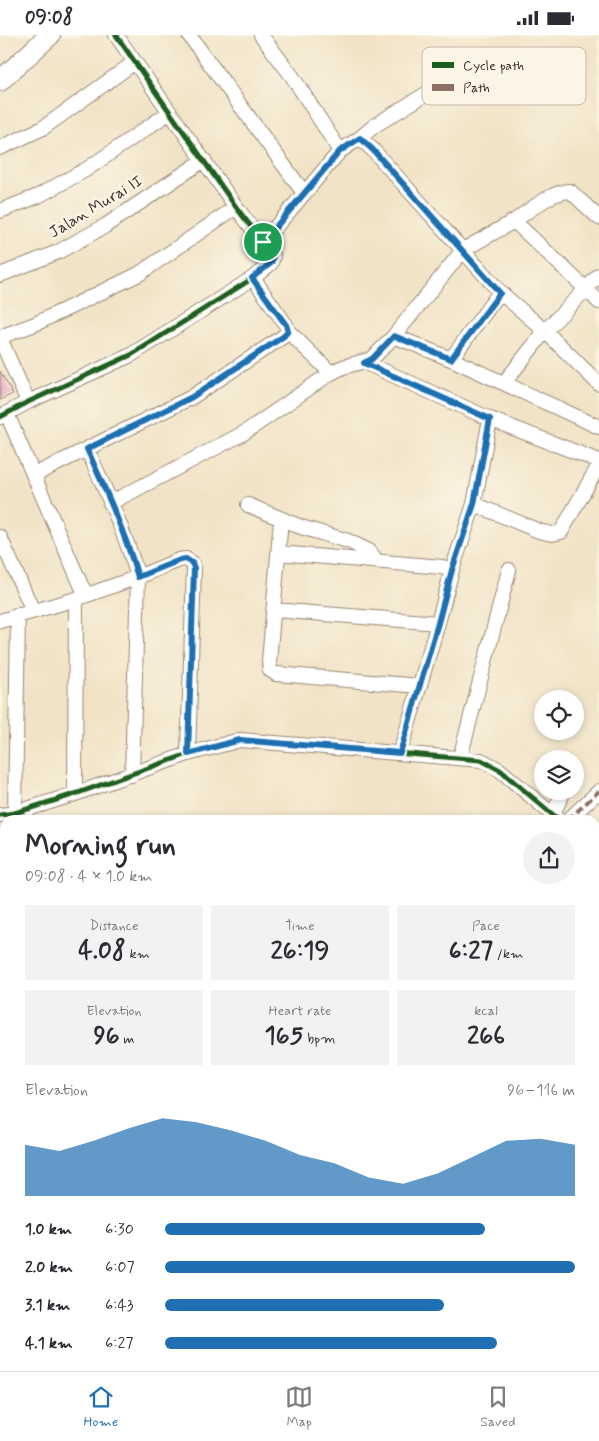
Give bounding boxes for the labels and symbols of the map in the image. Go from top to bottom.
legend [422,47,586,105]
text: Cycle path [463,57,524,75]
text: Path [463,79,490,97]
street label: Jalan Murai II [45,171,147,243]
pin [242,221,284,263]

